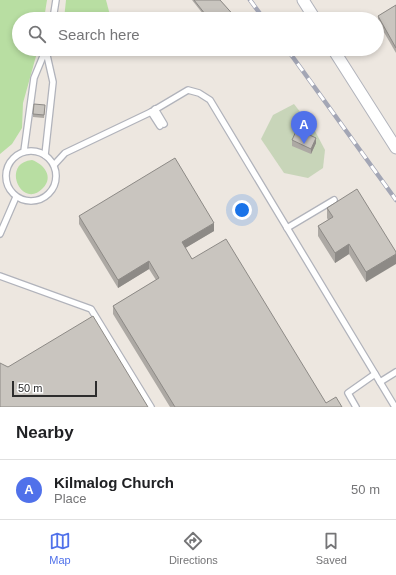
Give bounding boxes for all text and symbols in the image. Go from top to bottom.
search box [12,12,384,56]
icon: search [26,23,48,45]
text: Search here [58,26,140,43]
pin: A [291,111,317,144]
your location [232,200,252,220]
scale bar [12,379,97,398]
text: 50 m [18,382,42,394]
text: Nearby [16,423,74,442]
text: Kilmalog Church [54,474,174,491]
text: A [24,482,34,497]
text: 50 m [351,482,380,497]
text: Place [54,491,87,506]
tab: Map [49,530,71,566]
tab: Directions [169,530,218,566]
tab: Saved [316,530,347,566]

